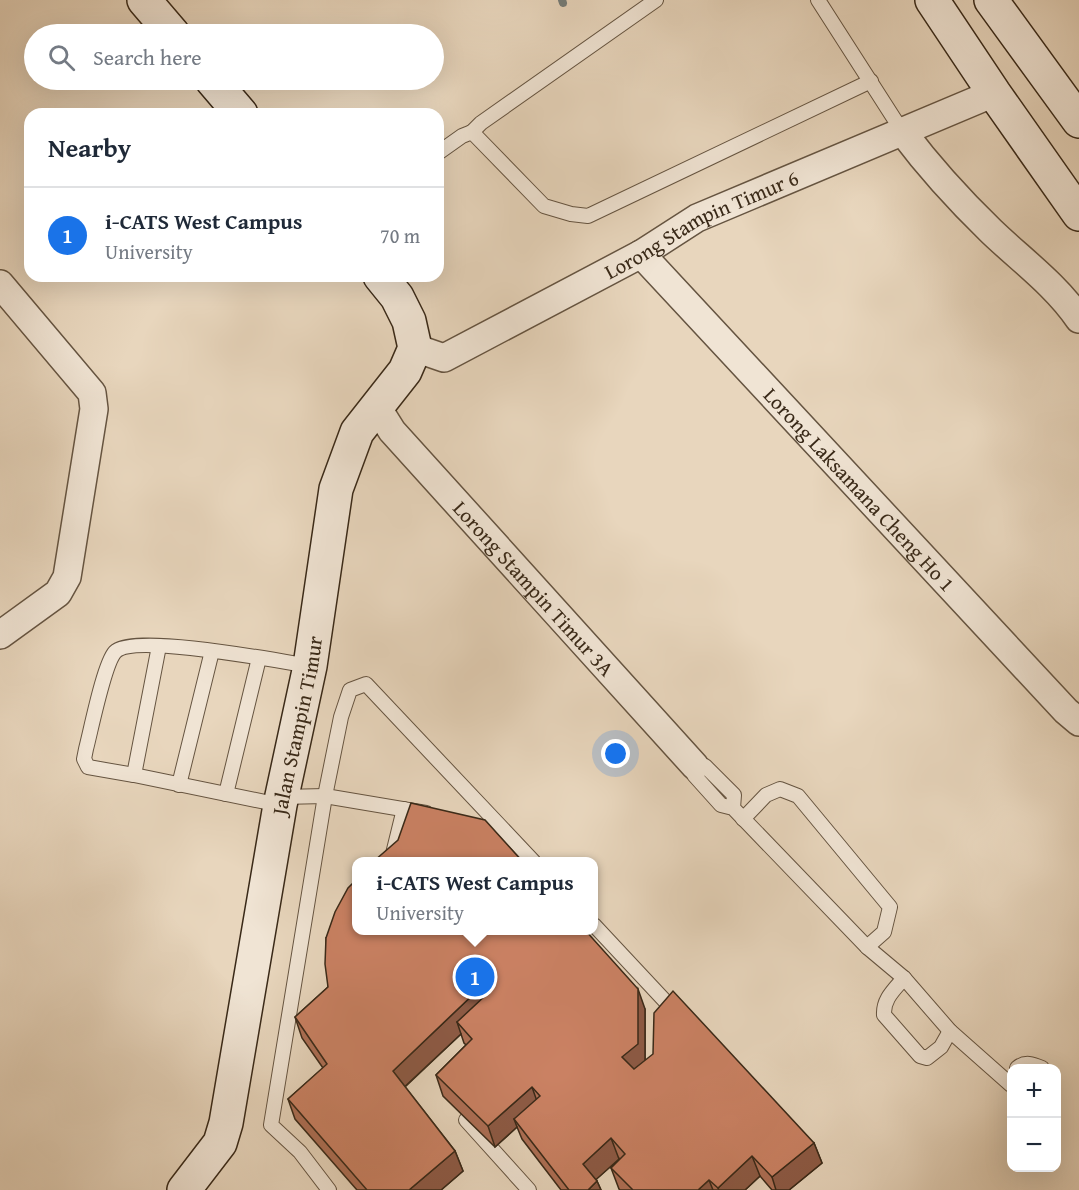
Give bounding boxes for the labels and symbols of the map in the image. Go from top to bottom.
street label: Lorong Stampin Timur 6 [598,162,803,286]
street label: Lorong Laksamana Cheng Ho 1 [757,380,962,598]
street label: Lorong Stampin Timur 3A [446,493,622,683]
street label: Jalan Stampin Timur [263,633,330,820]
your location [601,739,630,768]
pin: 1 [456,954,494,1000]

